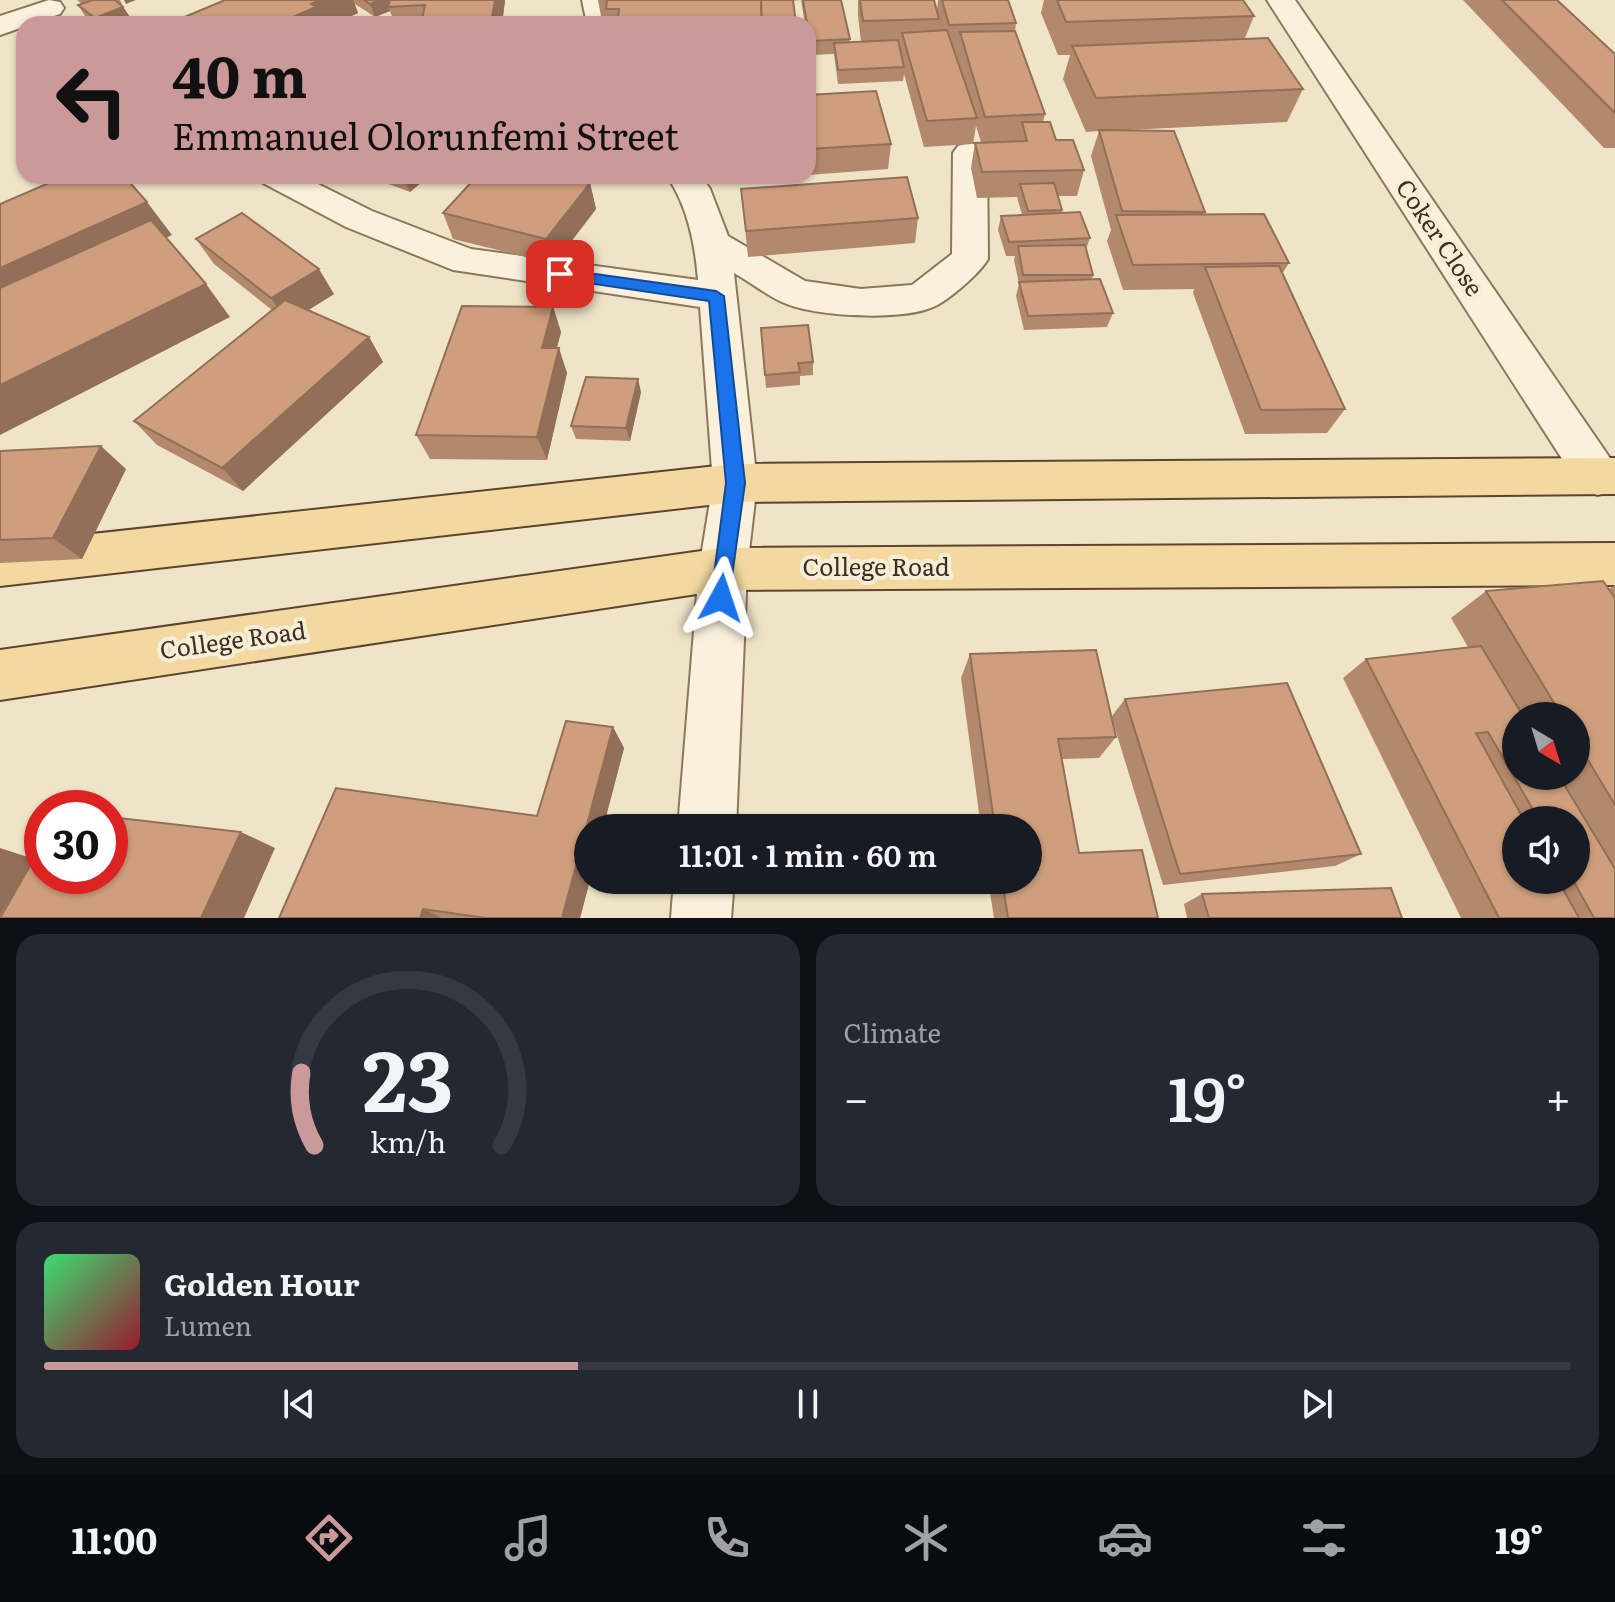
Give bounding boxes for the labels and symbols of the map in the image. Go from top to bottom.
street label: Coker Close [1389,171,1493,302]
pin [526,240,594,308]
street label: College Road [802,548,950,583]
position arrow [679,556,763,640]
street label: College Road [157,611,308,666]
north arrow [1502,702,1590,790]
speed limit sign: 30 [24,790,128,894]

